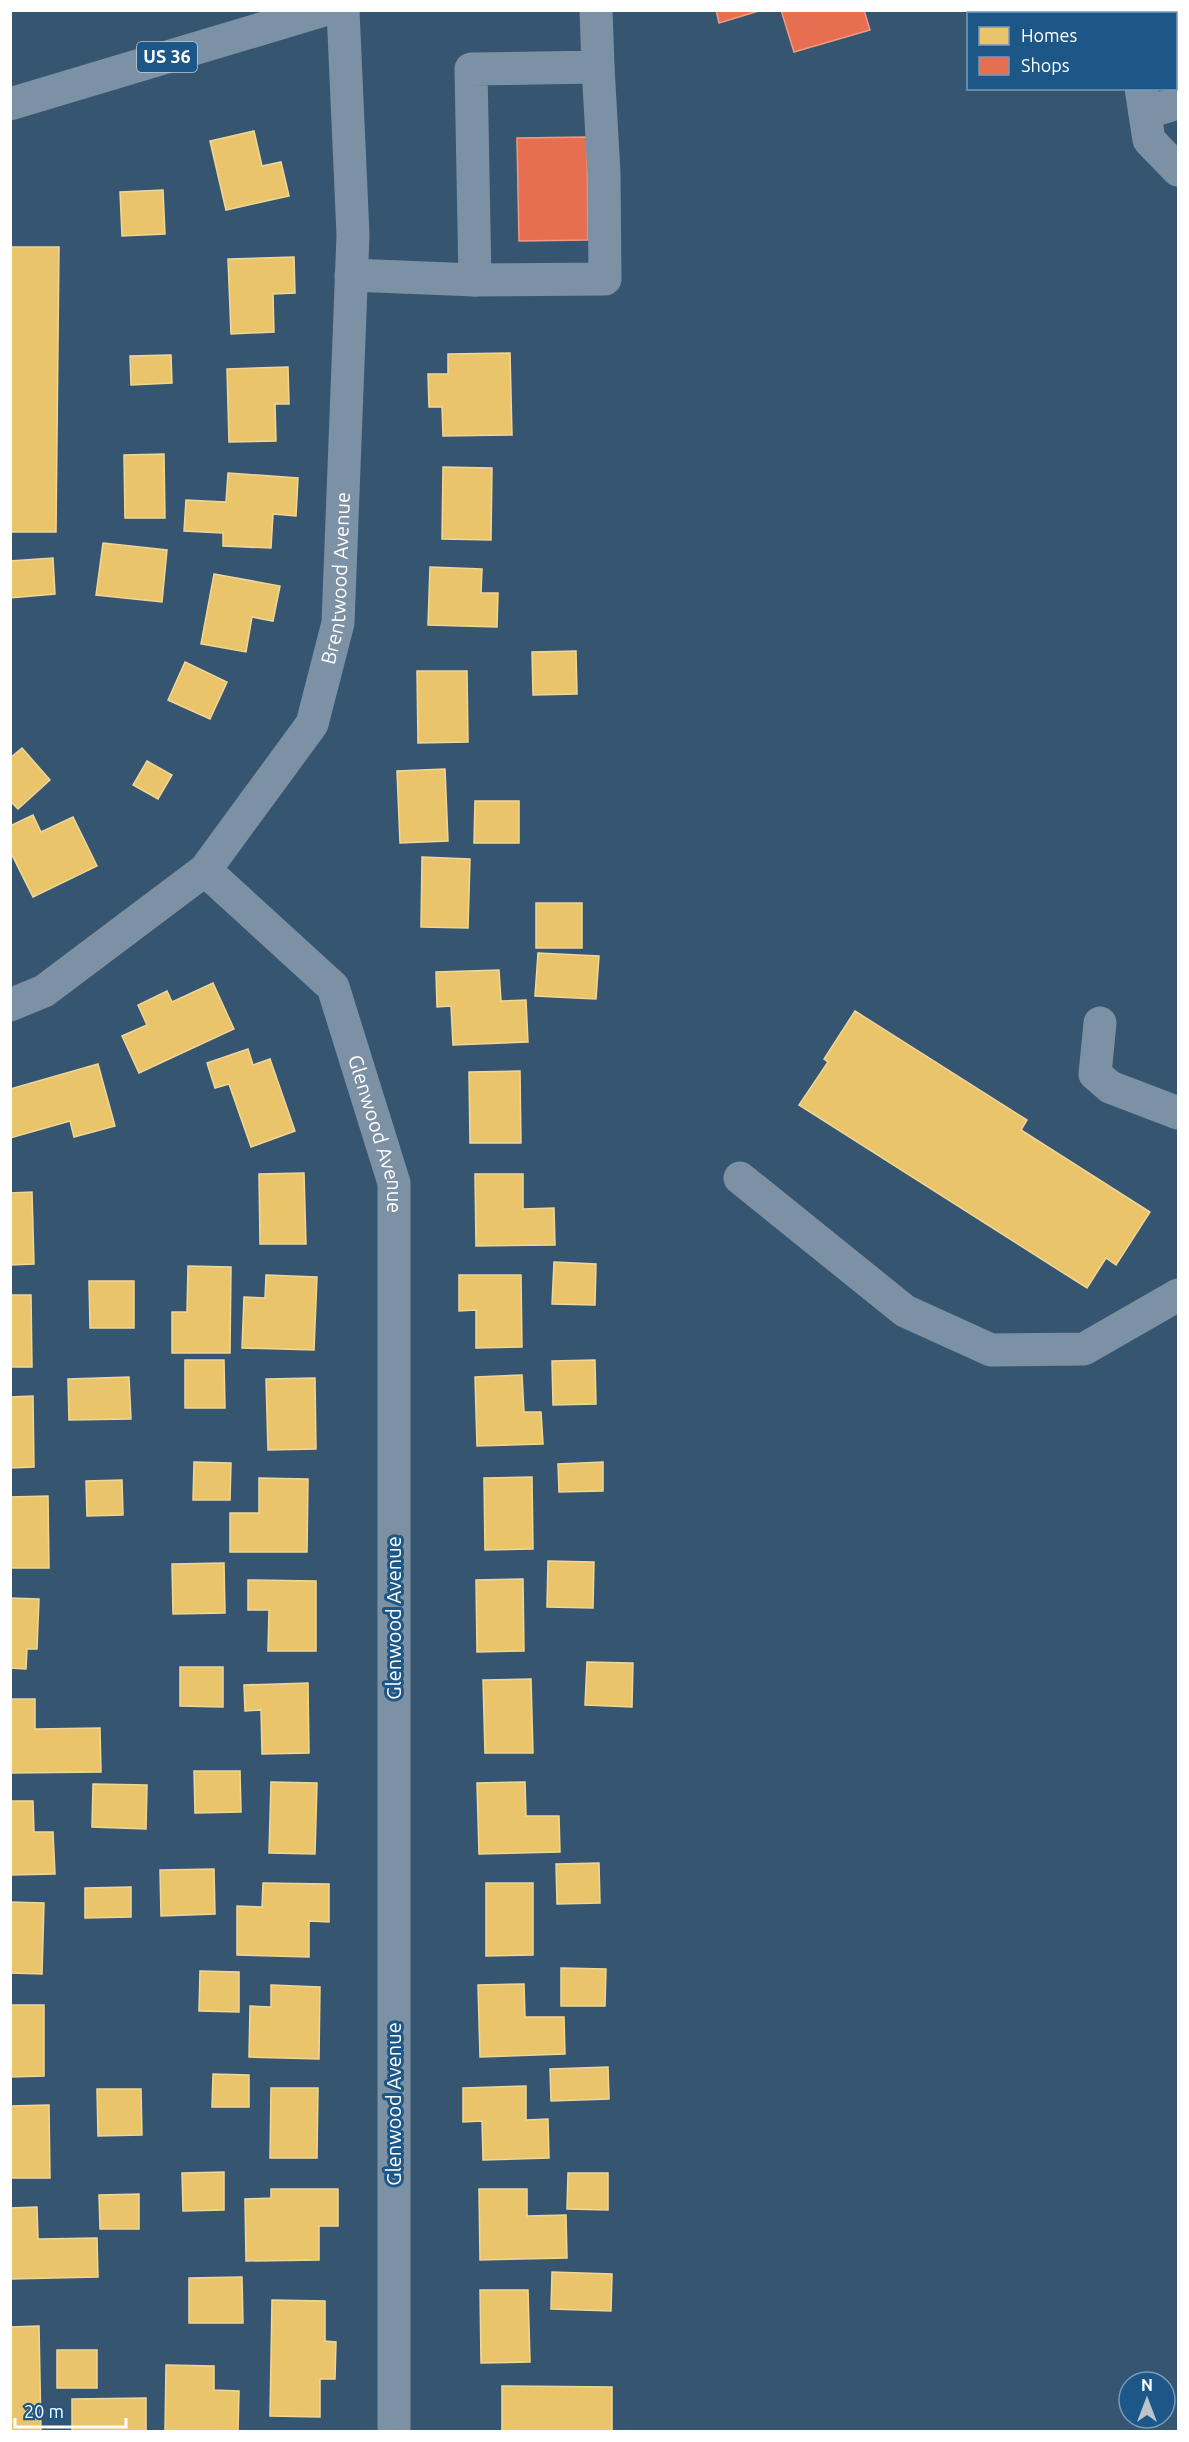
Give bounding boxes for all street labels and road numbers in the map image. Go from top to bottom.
road number: US 36 [137,42,197,72]
street label: Brentwood Avenue [316,491,354,667]
street label: Glenwood Avenue [344,1052,406,1213]
street label: Glenwood Avenue [382,1536,405,1700]
street label: Glenwood Avenue [382,2022,405,2186]

